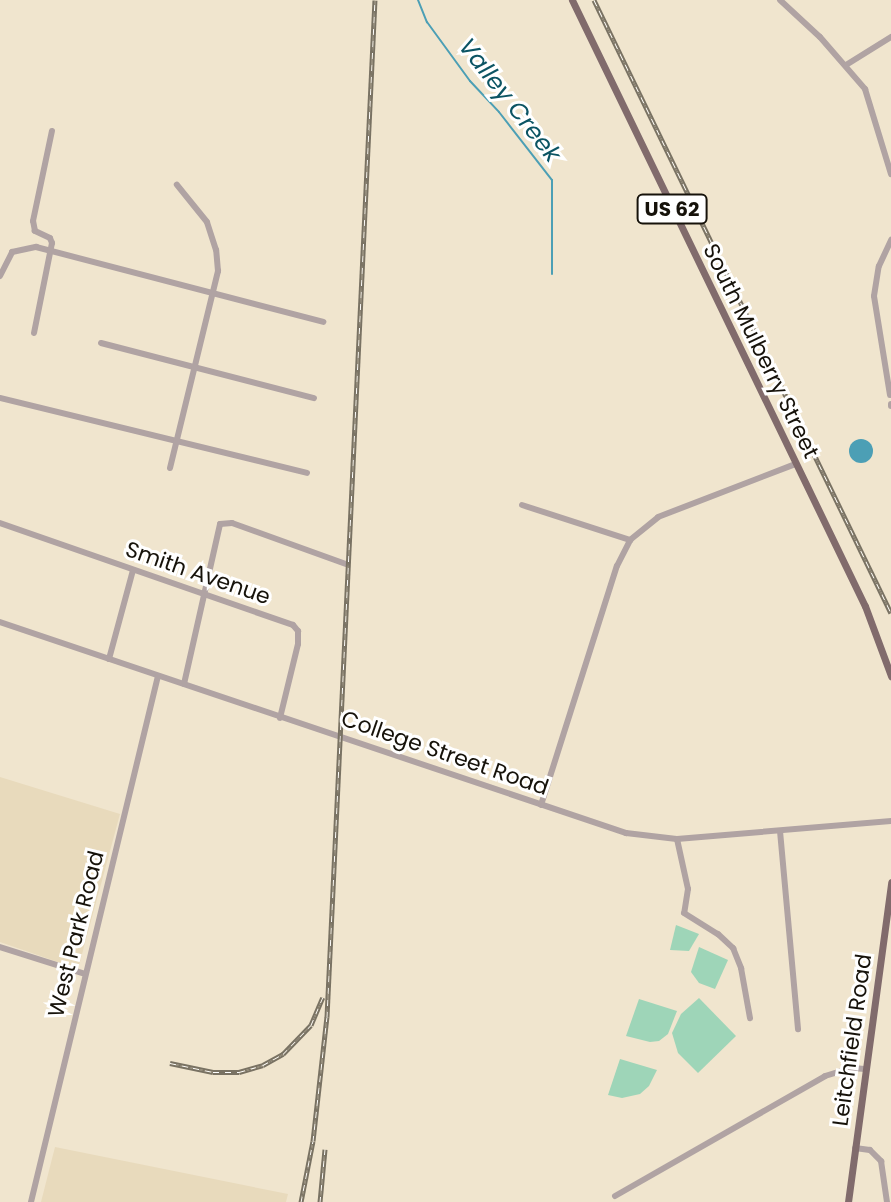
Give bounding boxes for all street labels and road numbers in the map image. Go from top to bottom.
road number: US 62 [636,193,708,225]
street label: South Mulberry Street [698,240,824,462]
street label: Smith Avenue [122,536,274,610]
street label: College Street Road [338,705,552,801]
street label: West Park Road [43,848,109,1020]
street label: Leitchfield Road [827,952,877,1128]

